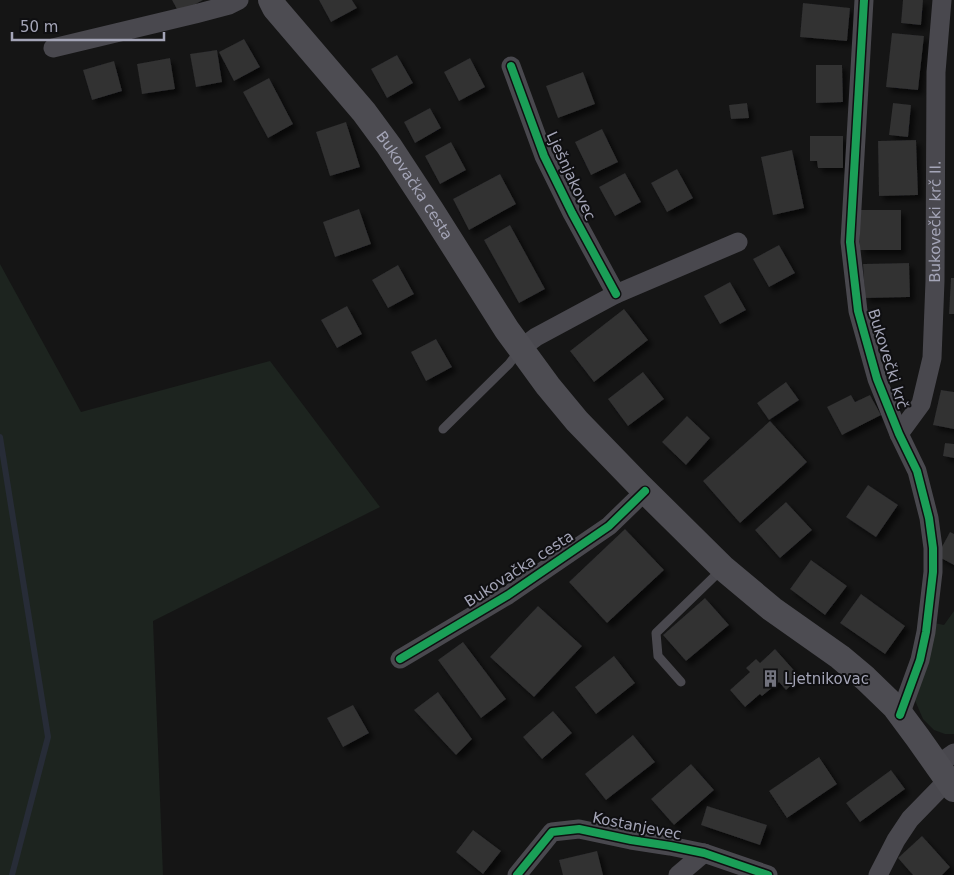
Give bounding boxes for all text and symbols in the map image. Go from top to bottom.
scale bar [12,10,165,42]
text: 50 m [20,18,58,36]
street label: Bukovačka cesta [372,128,457,243]
street label: Lješnjakovec [543,129,599,223]
street label: Bukovečki krč II. [926,160,945,283]
street label: Bukovečki krč [864,307,912,411]
street label: Bukovačka cesta [461,527,577,611]
building icon: Ljetnikovac [760,669,780,689]
place label: Ljetnikovac [784,670,869,688]
street label: Kostanjevec [591,809,683,843]

